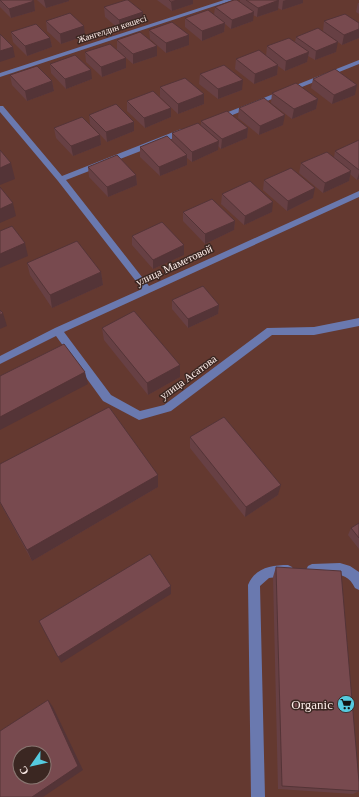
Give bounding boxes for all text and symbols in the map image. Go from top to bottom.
street label: Жангелдин көшесі [76,13,148,45]
street label: улица Маметовой [134,242,214,288]
street label: улица Асатова [157,352,219,402]
supermarket icon: Organic [336,694,356,714]
place label: Organic [291,697,333,712]
north arrow [12,745,52,785]
text: С [16,764,31,777]

